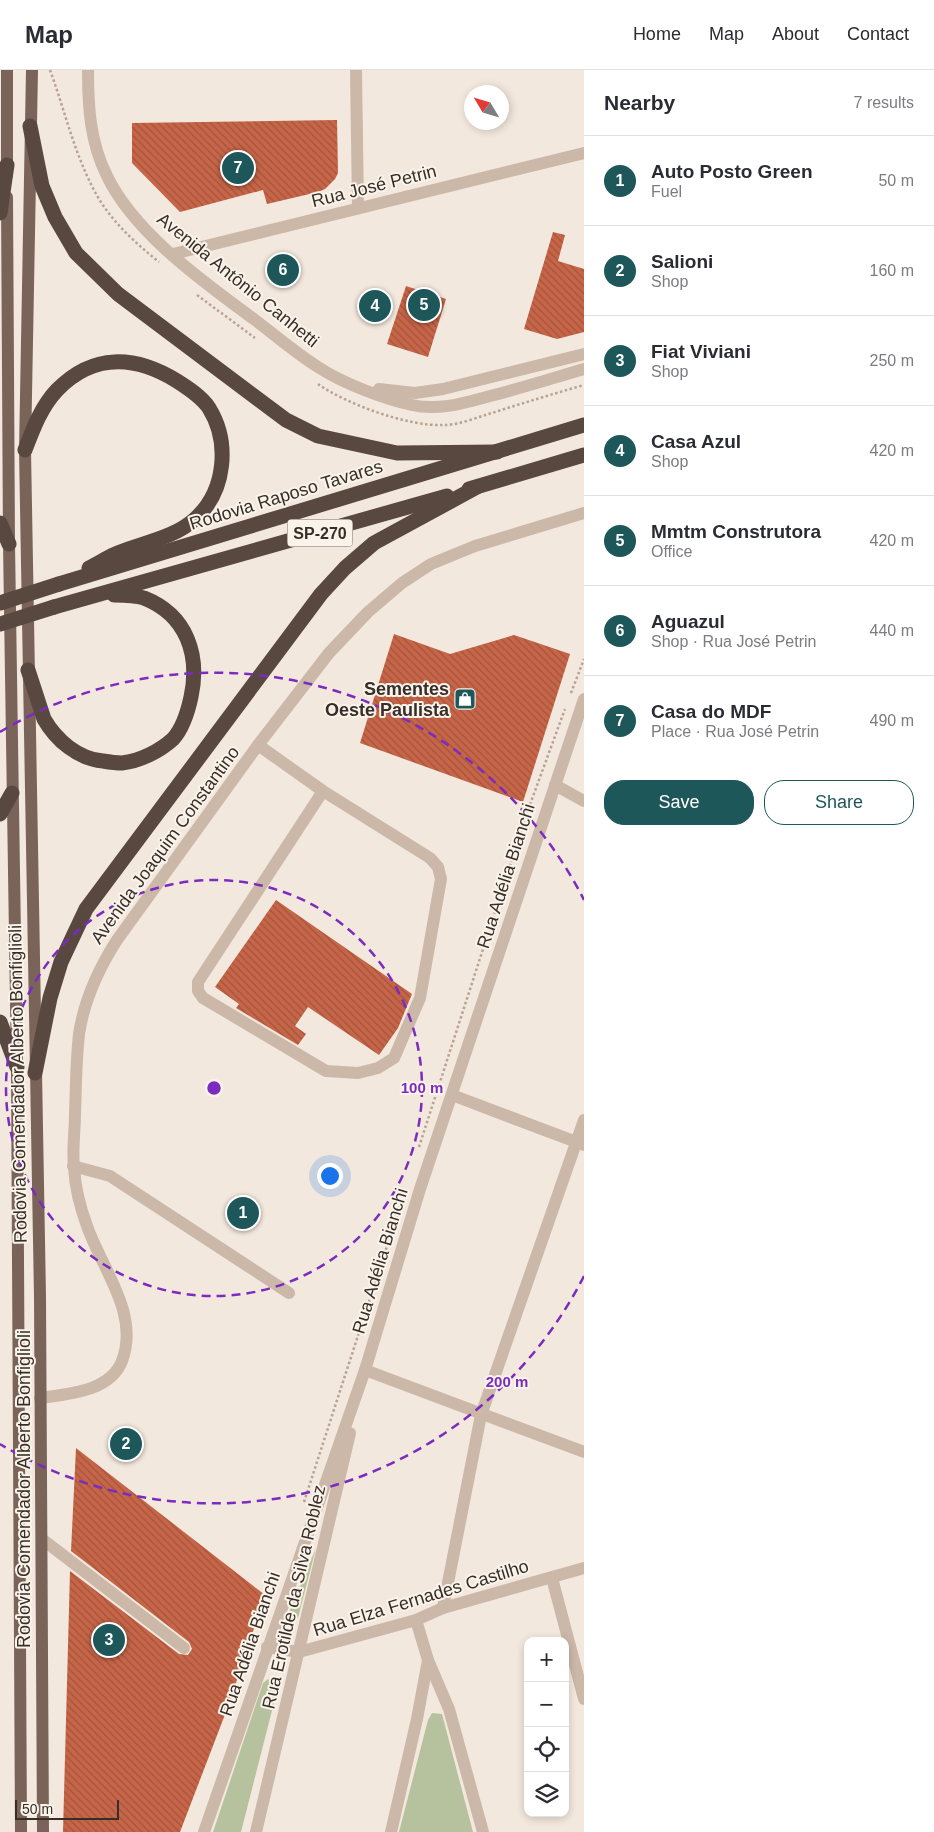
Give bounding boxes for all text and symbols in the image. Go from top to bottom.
text: Map [25,21,73,48]
text: Home [633,24,681,44]
text: Map [709,24,744,44]
text: About [772,24,819,44]
text: Contact [847,24,909,44]
north arrow [464,85,509,130]
text: Nearby [604,91,675,114]
text: 7 results [854,94,914,111]
pin: 7 [222,149,254,187]
street label: Rua José Petrin [309,161,439,211]
text: Auto Posto Green [651,161,813,182]
text: 1 [616,172,624,189]
text: 50 m [878,172,914,189]
text: Fuel [651,183,682,200]
street label: Avenida Antônio Canhetti [153,209,323,351]
pin: 6 [267,251,299,289]
text: Salioni [651,251,713,272]
text: 2 [616,262,624,279]
text: 160 m [870,262,914,279]
text: Shop [651,273,688,290]
pin: 5 [408,286,440,324]
pin: 4 [359,287,391,325]
text: Fiat Viviani [651,341,751,362]
text: 3 [616,352,624,369]
text: 250 m [870,352,914,369]
text: Shop [651,363,688,380]
text: Casa Azul [651,431,741,452]
text: 4 [616,442,624,459]
text: 420 m [870,442,914,459]
text: Shop [651,453,688,470]
street label: Rodovia Raposo Tavares [187,456,385,534]
road number: SP-270 [288,519,352,546]
text: Mmtm Construtora [651,521,821,542]
text: 5 [616,532,624,549]
text: 420 m [870,532,914,549]
text: Office [651,543,693,560]
text: Aguazul [651,611,725,632]
text: 6 [616,622,624,639]
text: 440 m [870,622,914,639]
text: Shop · Rua José Petrin [651,633,816,650]
place label: Sementes Oeste Paulista [325,679,450,720]
shop icon: Sementes Oeste Paulista [453,687,477,711]
text: Casa do MDF [651,701,771,722]
text: 7 [616,712,624,729]
text: 490 m [870,712,914,729]
text: Place · Rua José Petrin [651,723,819,740]
street label: Avenida Joaquim Constantino [87,743,243,947]
button: Save [604,780,754,825]
button: Share [764,780,914,825]
street label: Rua Adélia Bianchi [473,801,539,951]
street label: Rodovia Comendador Alberto Bonfiglioli [5,925,31,1243]
centre of rings [205,1079,223,1097]
text: 100 m [401,1079,443,1096]
your location [317,1163,343,1189]
street label: Rua Adélia Bianchi [348,1186,412,1336]
pin: 1 [227,1194,259,1232]
street label: Rodovia Comendador Alberto Bonfiglioli [14,1330,34,1648]
text: 200 m [486,1373,528,1390]
pin: 2 [110,1425,142,1463]
street label: Rua Erotilde da Silva Roblez [258,1483,330,1711]
street label: Rua Elza Fernades Castilho [311,1556,531,1640]
street label: Rua Adélia Bianchi [216,1569,284,1719]
pin: 3 [93,1621,125,1659]
map controls [524,1637,569,1817]
button: + [524,1637,569,1682]
button: − [524,1682,569,1727]
button: locate [524,1727,569,1772]
button: layers [524,1772,569,1817]
scale bar [15,1797,119,1820]
text: 50 m [22,1801,53,1817]

